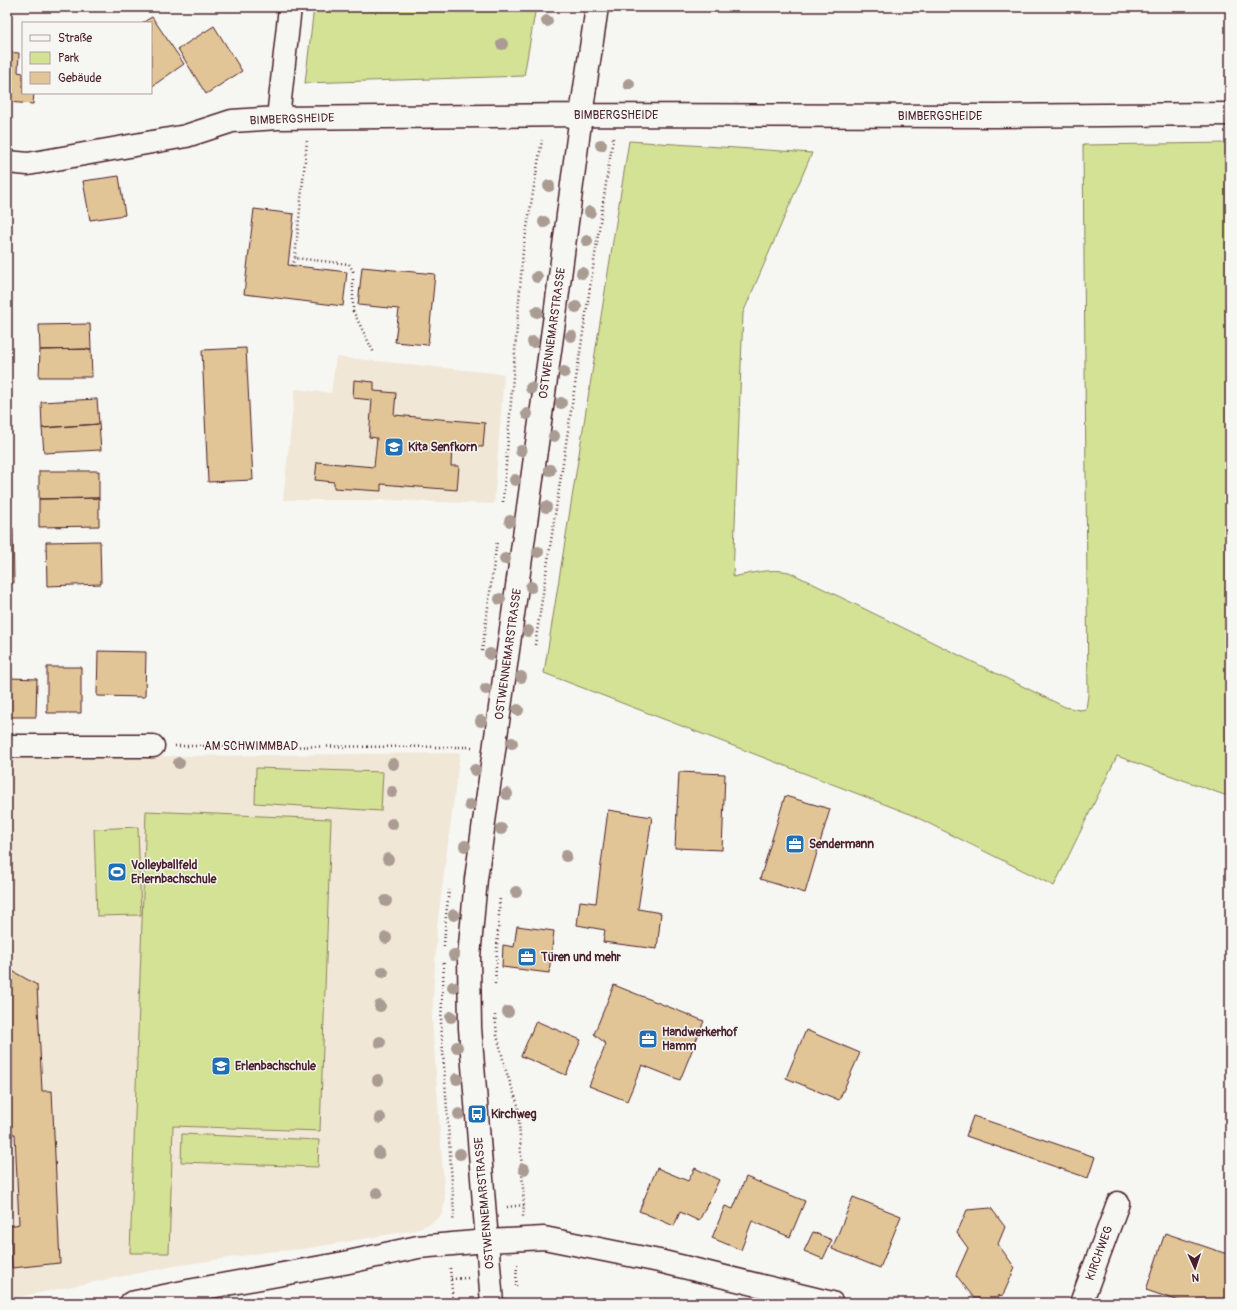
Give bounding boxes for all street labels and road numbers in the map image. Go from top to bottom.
street label: BIMBERGSHEIDE [574,108,658,123]
street label: BIMBERGSHEIDE [898,109,982,124]
street label: BIMBERGSHEIDE [249,111,335,128]
street label: OSTWENNEMARSTRASSE [536,266,569,400]
street label: OSTWENNEMARSTRASSE [492,587,525,721]
street label: AM SCHWIMMBAD [204,739,298,754]
street label: OSTWENNEMARSTRASSE [471,1136,498,1270]
street label: KIRCHWEG [1083,1224,1116,1283]

